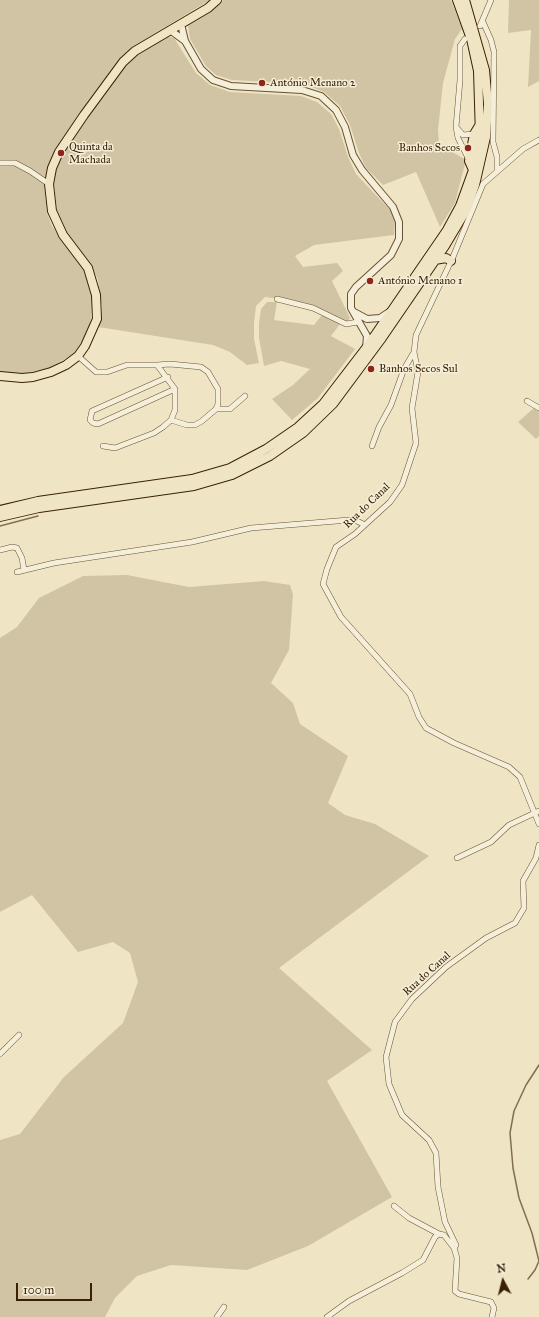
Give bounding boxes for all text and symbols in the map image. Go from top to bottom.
place label: António Menano 2 [270,76,356,90]
marker: António Menano 2 [257,78,267,88]
place label: Quinta da Machada [69,140,113,166]
place label: Banhos Secos [399,141,460,155]
marker: Banhos Secos [463,143,473,153]
marker: Quinta da Machada [56,148,66,158]
place label: António Menano 1 [378,274,462,288]
marker: António Menano 1 [365,276,375,286]
place label: Banhos Secos Sul [379,362,458,376]
marker: Banhos Secos Sul [366,364,376,374]
street label: Rua do Canal [341,480,393,532]
street label: Rua do Canal [400,949,454,999]
north arrow [483,1261,523,1301]
text: N [496,1262,507,1276]
scale bar [18,1275,94,1301]
text: 100 m [23,1283,54,1297]

